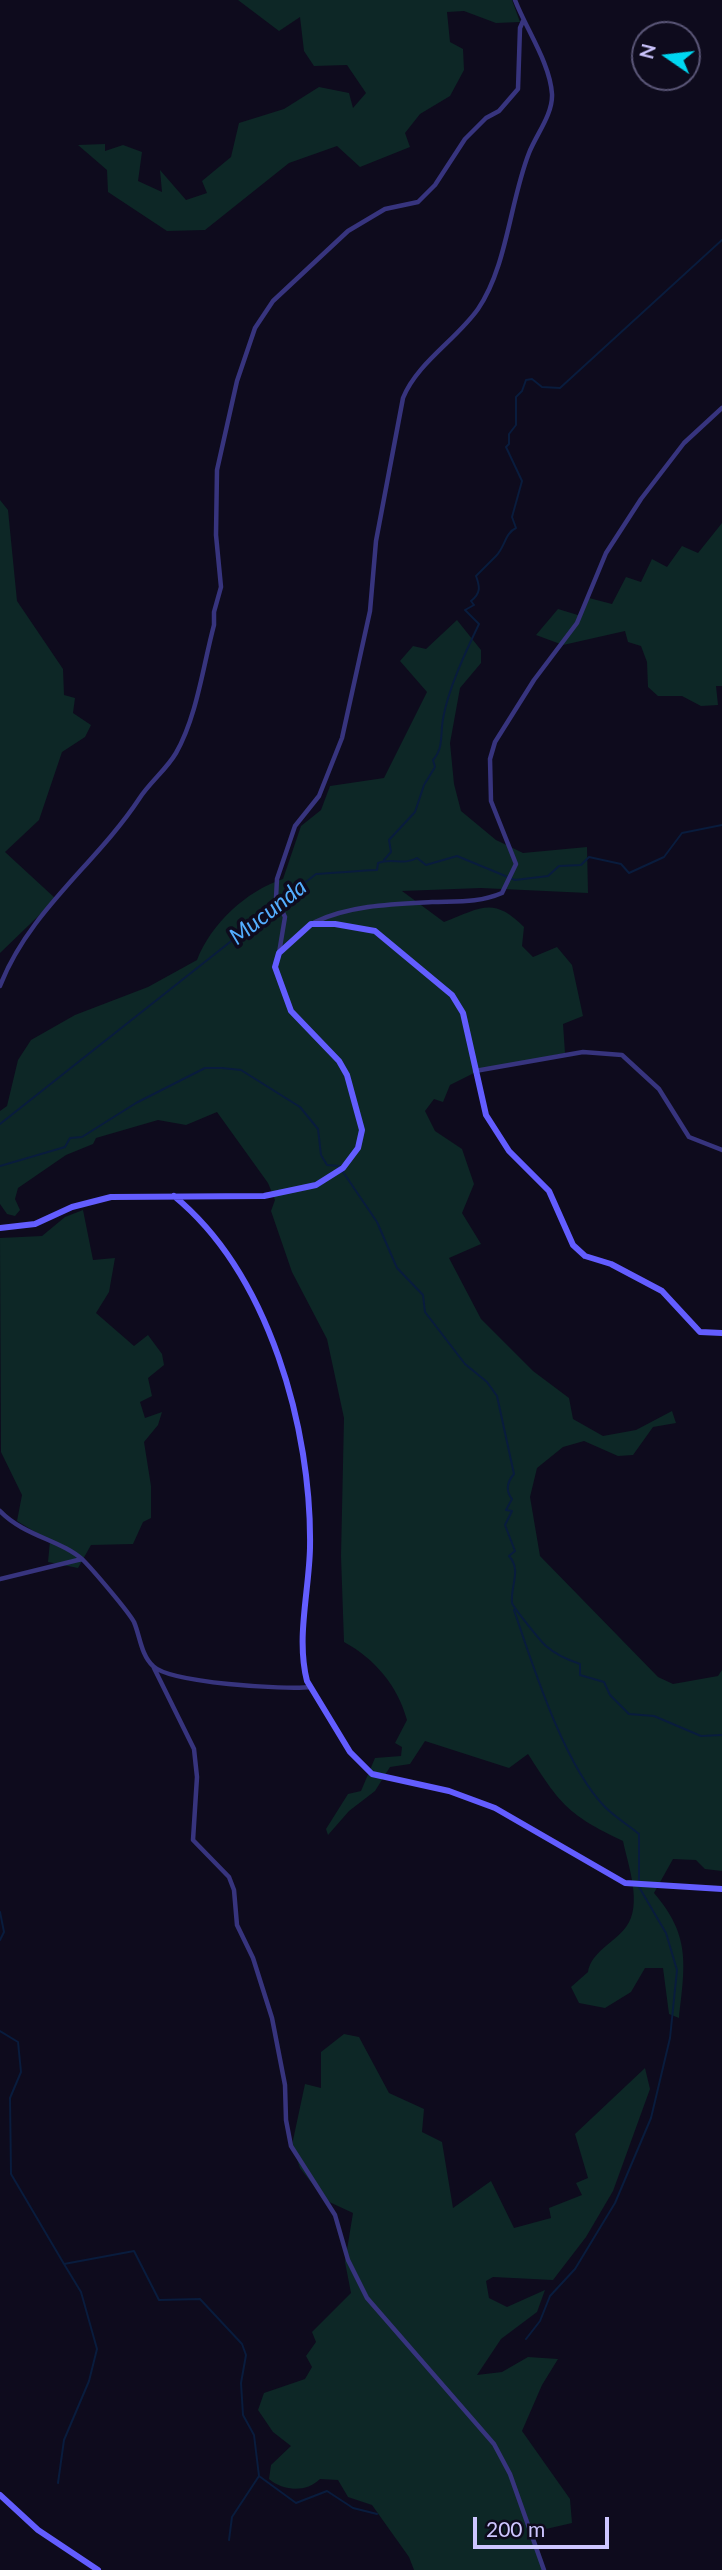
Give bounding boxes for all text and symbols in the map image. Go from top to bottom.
north arrow [631,21,701,91]
text: N [634,41,660,61]
water label: Mucunda [224,873,312,951]
scale bar [477,2504,614,2548]
text: 200 m [486,2516,545,2541]

